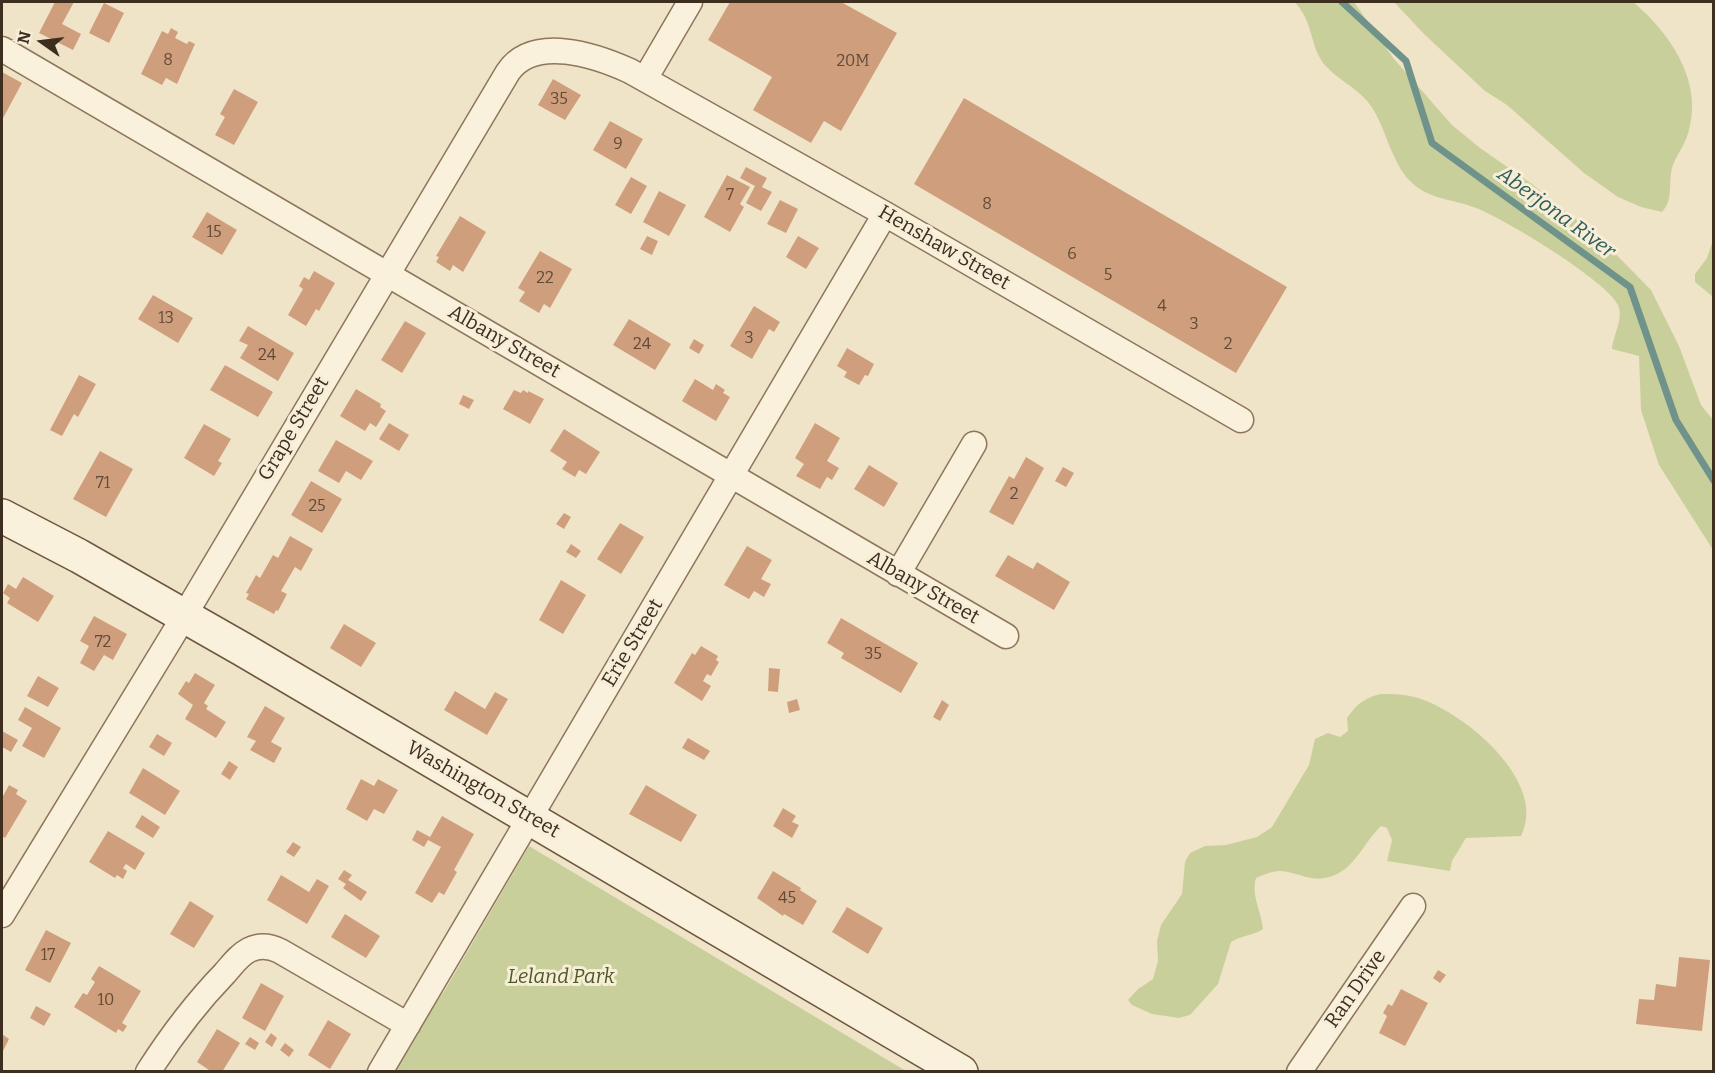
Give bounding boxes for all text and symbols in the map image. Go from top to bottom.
north arrow [12,12,72,72]
text: N [13,29,35,46]
house number: 8 [163,51,173,71]
house number: 20M [836,52,870,72]
house number: 35 [550,90,568,110]
house number: 9 [613,135,623,155]
water label: Aberjona River [1492,162,1620,264]
house number: 7 [726,186,734,206]
house number: 8 [982,195,992,215]
street label: Henshaw Street [874,201,1014,295]
house number: 15 [206,223,222,243]
house number: 6 [1067,245,1077,265]
house number: 5 [1104,266,1112,286]
house number: 22 [536,269,554,289]
house number: 4 [1157,297,1167,317]
street label: Albany Street [444,300,564,384]
house number: 13 [158,309,174,329]
house number: 3 [1189,315,1199,335]
house number: 3 [744,329,754,349]
house number: 24 [633,335,651,355]
house number: 2 [1224,335,1232,355]
house number: 24 [258,346,276,366]
street label: Grape Street [254,373,334,485]
house number: 71 [96,474,110,494]
house number: 2 [1010,485,1018,505]
house number: 25 [308,497,326,517]
street label: Albany Street [863,546,983,630]
street label: Erie Street [597,595,669,691]
house number: 72 [95,633,111,653]
house number: 35 [864,645,882,665]
street label: Washington Street [402,736,564,844]
house number: 45 [778,889,796,909]
street label: Ran Drive [1320,945,1392,1033]
house number: 17 [41,946,55,966]
park label: Leland Park [507,965,615,989]
house number: 10 [98,991,114,1011]

